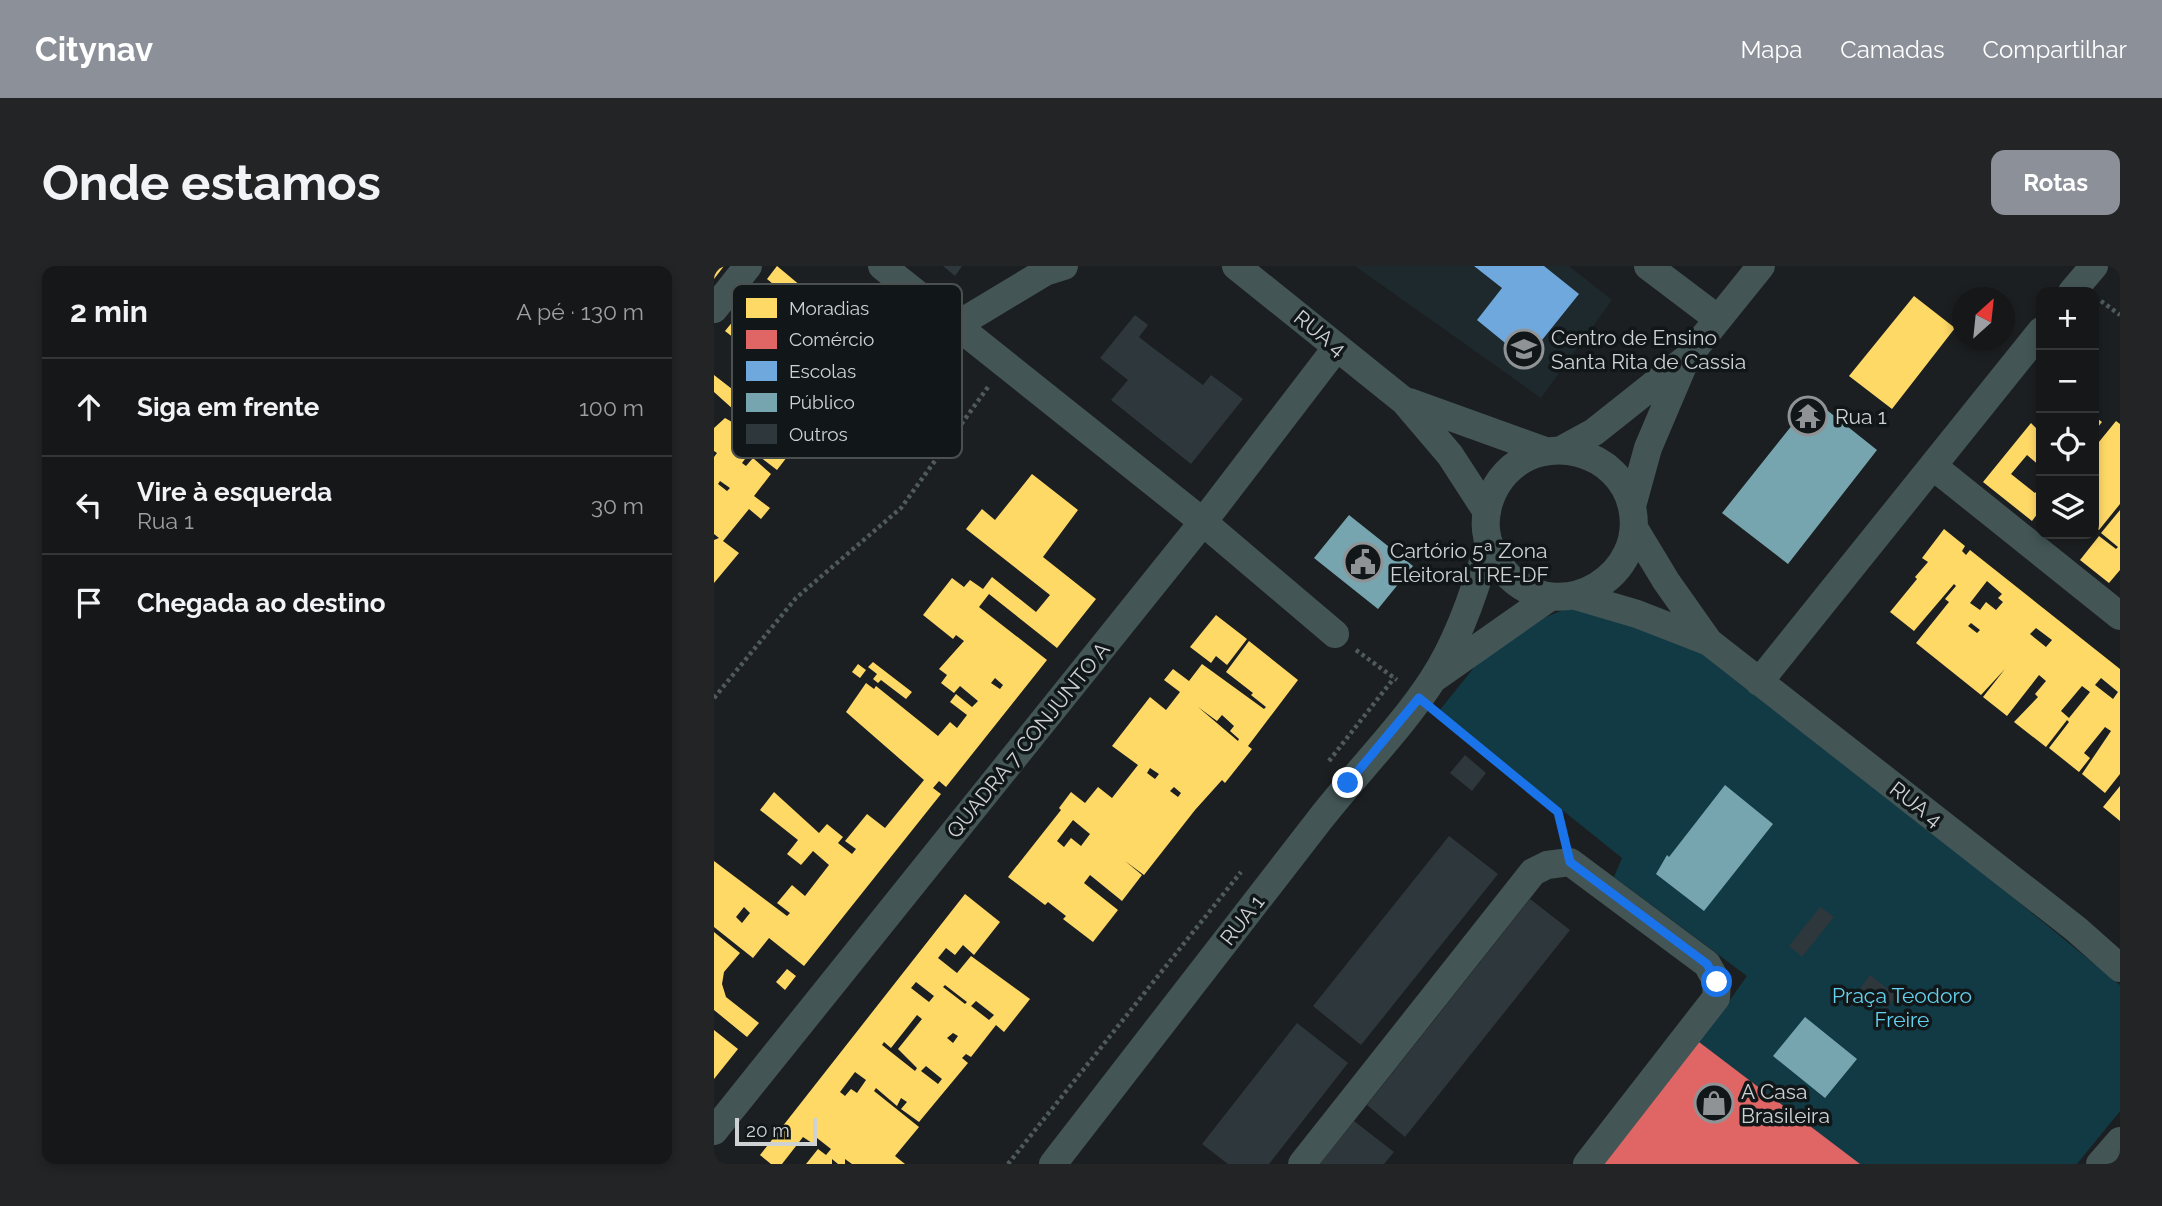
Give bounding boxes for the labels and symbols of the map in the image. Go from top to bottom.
legend [732,284,962,458]
north arrow [1952,287,2015,350]
text: Moradias [789,297,869,319]
street label: RUA 4 [1289,305,1351,361]
place label: Centro de Ensino Santa Rita de Cassia [1551,325,1746,374]
text: Comércio [789,328,874,350]
school or university icon: Centro de Ensino Santa Rita de Cassia [1503,328,1545,370]
text: Escolas [789,360,856,382]
text: Público [789,391,855,413]
temple icon: Rua 1 [1787,395,1829,437]
place label: Rua 1 [1835,404,1887,429]
text: Outros [789,423,848,445]
place label: Cartório 5ª Zona Eleitoral TRE-DF [1390,538,1549,587]
public building icon: Cartório 5ª Zona Eleitoral TRE-DF [1342,541,1384,583]
street label: QUADRA 7 CONJUNTO A [941,637,1115,843]
route end [1332,767,1363,798]
street label: RUA 4 [1885,776,1947,832]
street label: RUA 1 [1215,890,1269,950]
route start [1701,966,1732,997]
park label: Praça Teodoro Freire [1832,983,1972,1032]
place label: A Casa Brasileira [1741,1079,1830,1128]
shop icon: A Casa Brasileira [1693,1082,1735,1124]
scale bar [735,1115,817,1147]

